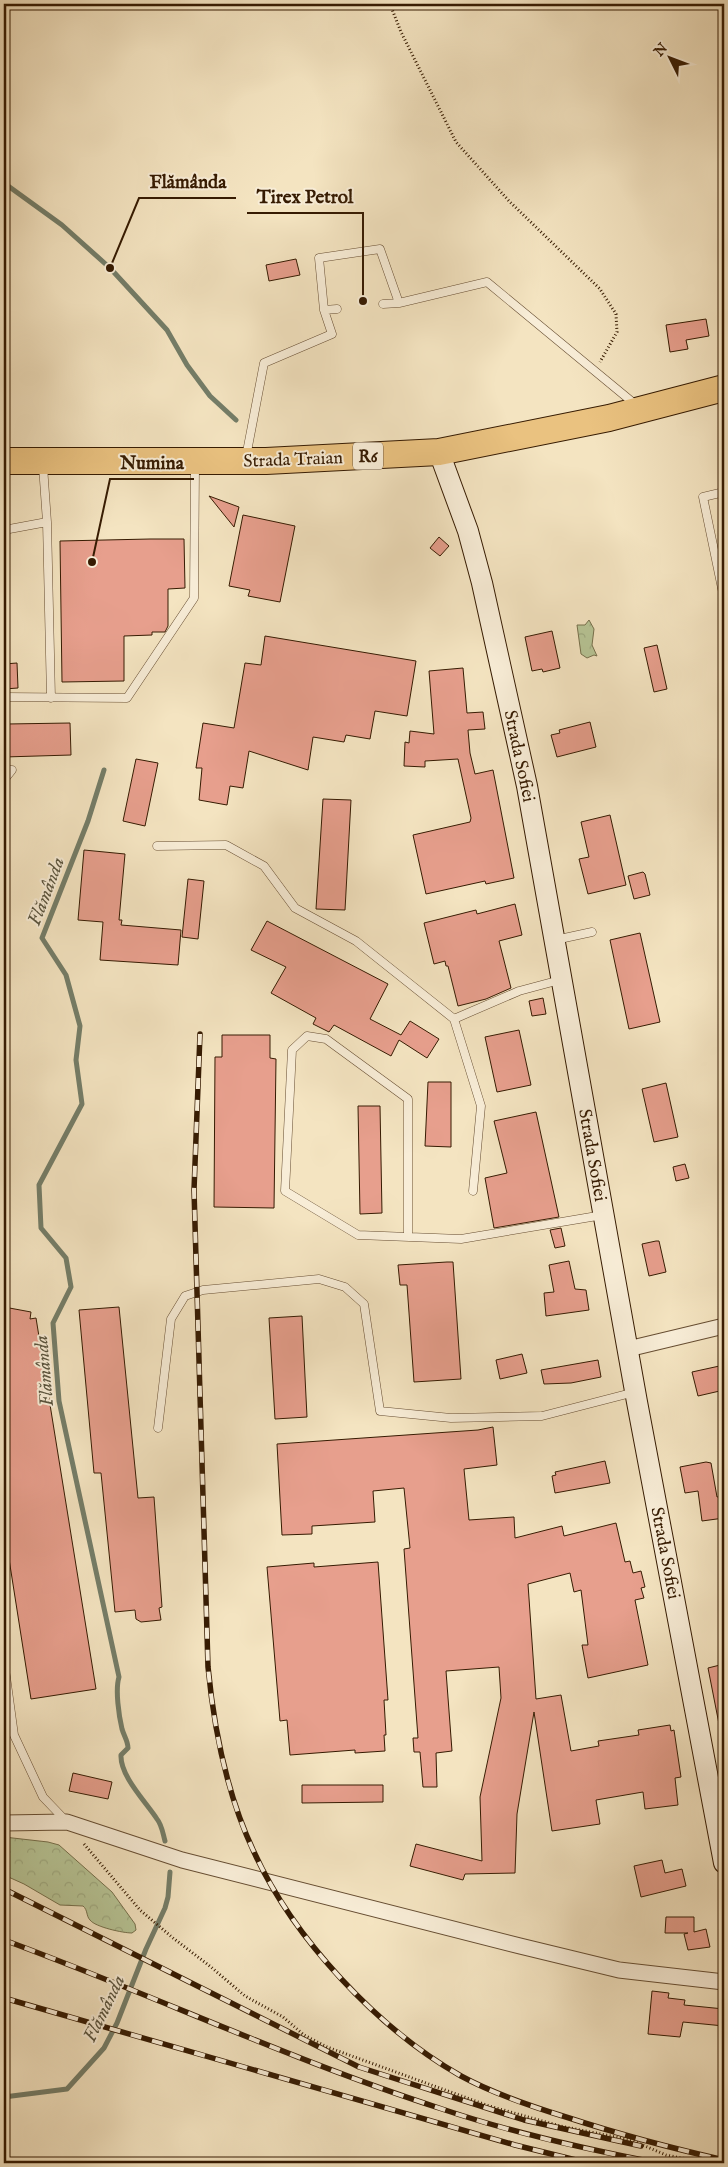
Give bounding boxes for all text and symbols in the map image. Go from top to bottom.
north arrow [646,32,696,82]
text: N [650,39,672,61]
callout: Flămânda [139,164,236,198]
text: Flămânda [150,171,227,195]
callout: Tirex Petrol [247,179,363,213]
text: Tirex Petrol [256,186,354,210]
road number: R6 [353,442,383,470]
callout: Numina [110,445,194,479]
street label: Strada Trаian [243,447,344,474]
text: Numina [119,452,185,476]
street label: Strada Sofiei [498,708,540,805]
water label: Flămânda [23,854,71,929]
street label: Strada Sofiei [572,1107,611,1204]
water label: Flămânda [30,1334,60,1407]
street label: Strada Sofiei [644,1505,685,1602]
water label: Flămânda [78,1972,131,2046]

